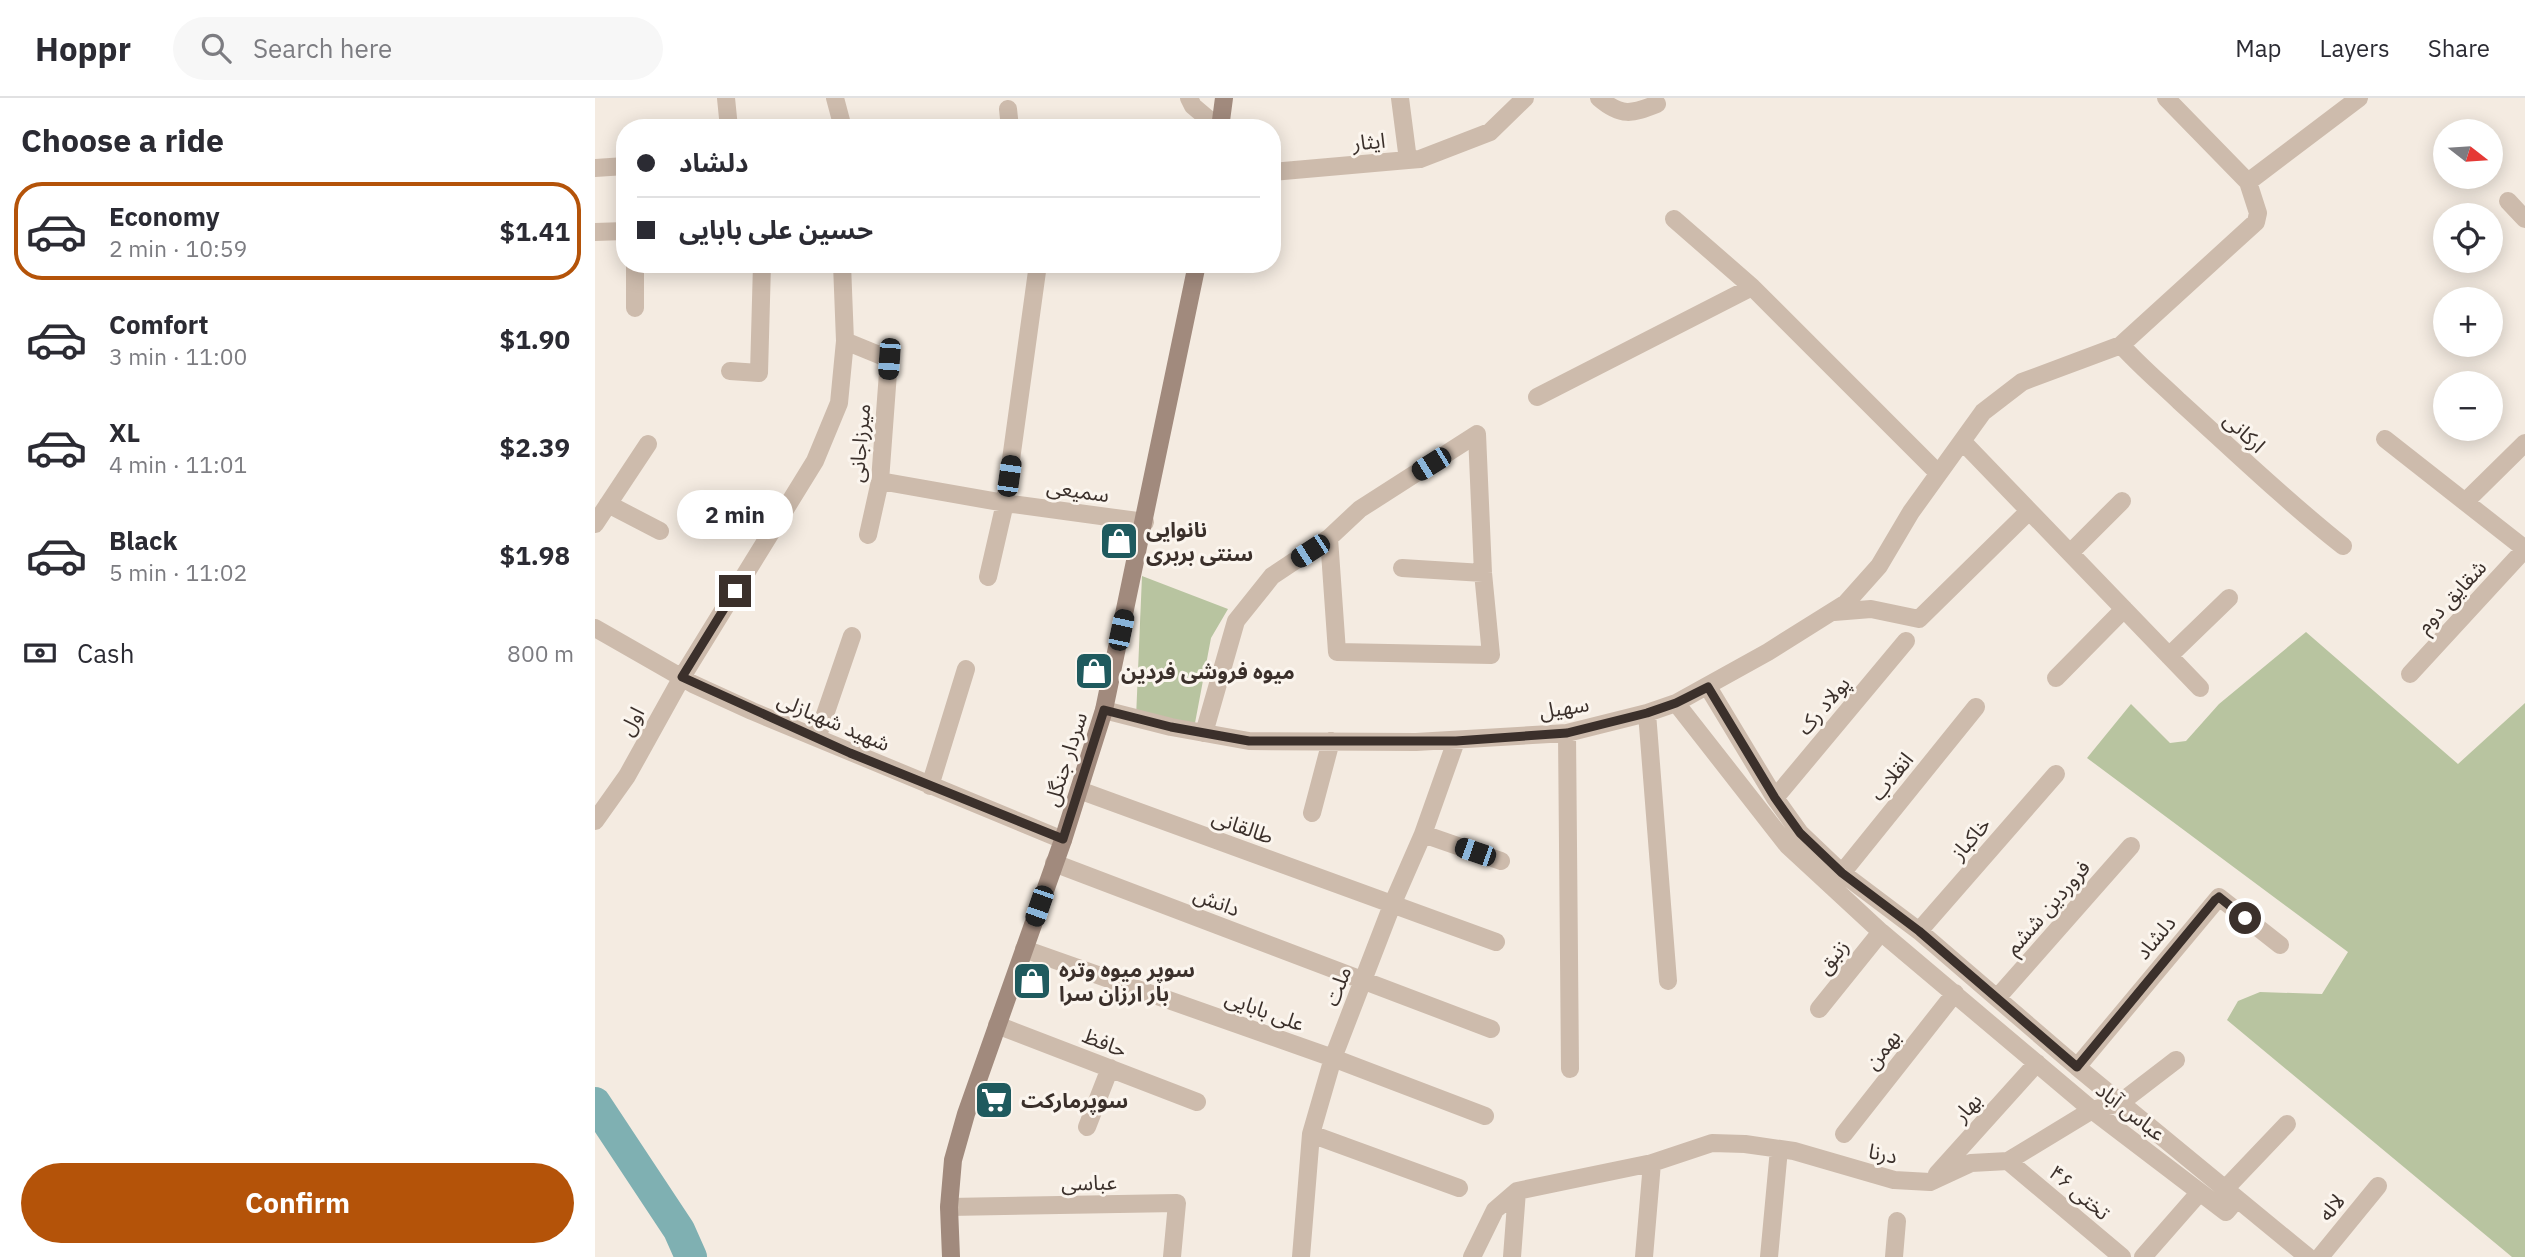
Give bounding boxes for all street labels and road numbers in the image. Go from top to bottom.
street label: ایثار [1350,126,1387,156]
street label: میرزاجانی [842,402,876,484]
street label: ارکانی [2218,405,2272,459]
street label: سمیعی [1045,472,1111,508]
street label: شقایق دوم [2410,553,2494,641]
street label: پولاد رک [1790,670,1856,740]
street label: شهید شهبازلی [773,685,895,757]
street label: سهیل [1537,689,1591,725]
street label: اول [612,702,650,740]
street label: سردار جنگل [1037,708,1093,810]
street label: انقلاب [1863,746,1919,806]
street label: طالقانی [1208,802,1278,850]
street label: خاکباز [1943,811,1996,866]
street label: فروردین ششم [1998,854,2097,962]
street label: دانش [1190,879,1244,923]
street label: دلشاد [2128,909,2182,965]
street label: زنبق [1810,933,1854,979]
street label: ملت [1317,962,1357,1010]
street label: علی بابایی [1221,983,1309,1037]
street label: حافظ [1079,1021,1131,1063]
street label: بهمن [1857,1023,1907,1075]
street label: عباس آباد [2090,1075,2172,1147]
street label: بهار [1946,1086,1987,1128]
street label: درنا [1866,1136,1900,1170]
street label: تختی ۴۶ [2043,1158,2117,1226]
street label: عباسی [1061,1168,1117,1196]
street label: لاله [2311,1187,2351,1227]

